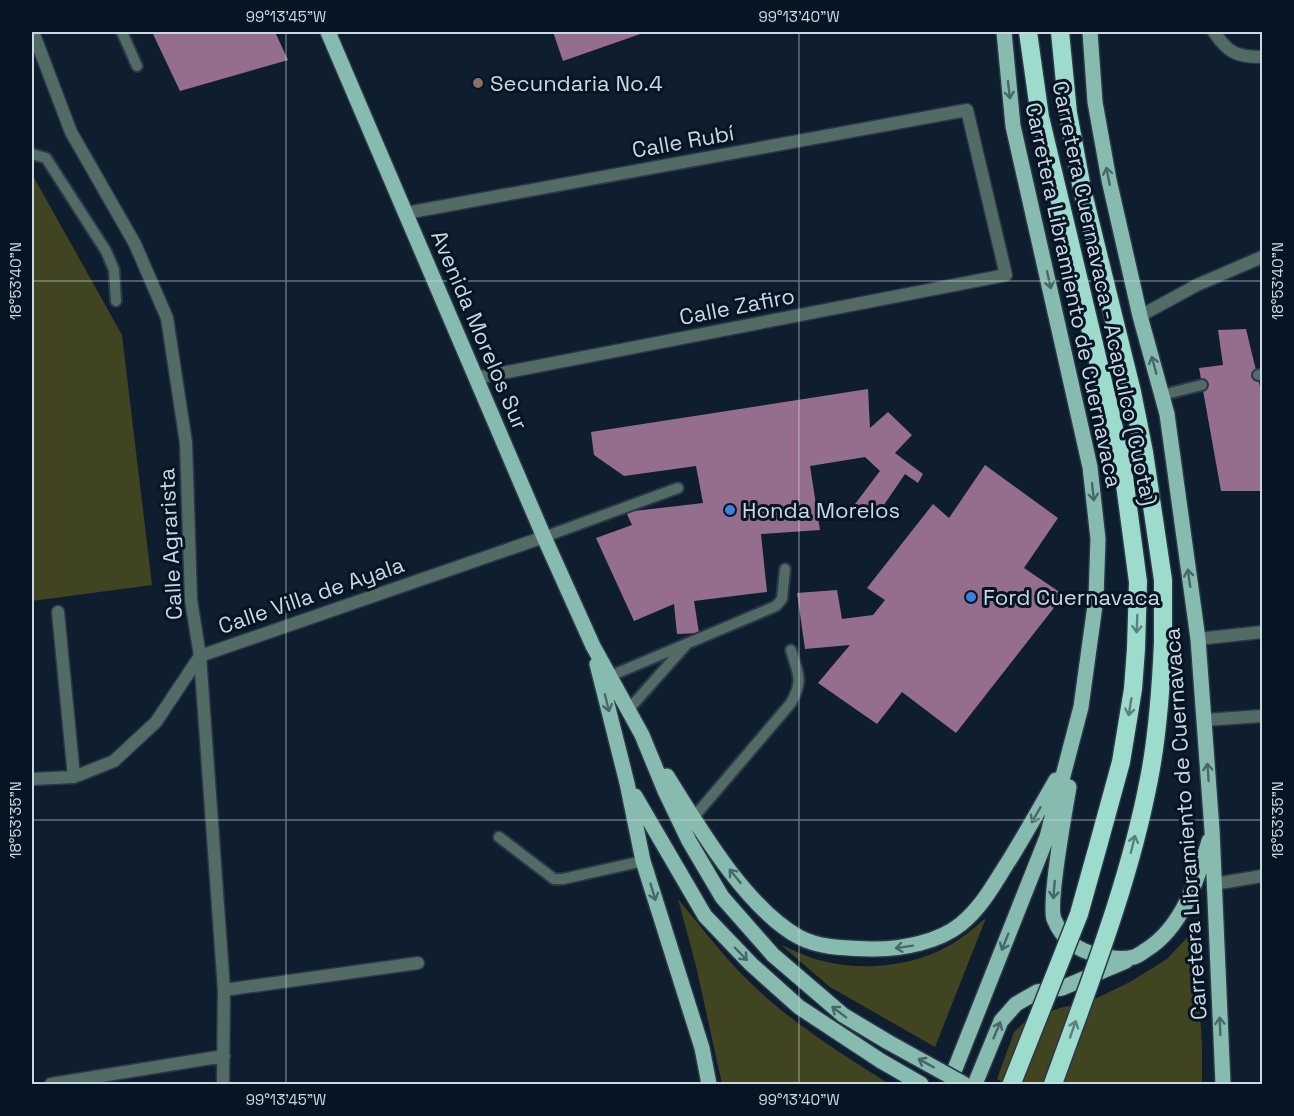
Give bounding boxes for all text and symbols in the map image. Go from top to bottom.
text: 99°13'45"W [246,7,326,26]
text: 99°13'40"W [758,7,840,26]
place label: Secundaria No.4 [490,69,663,97]
marker: Secundaria No.4 [471,76,485,90]
street label: Carretera Cuernavaca - Acapulco (Cuota) [1046,78,1164,508]
one-way arrow [1004,79,1015,99]
street label: Carretera Libramiento de Cuernavaca [1019,100,1129,491]
street label: Calle Rubí [630,118,737,164]
one-way arrow [1102,166,1113,186]
street label: Avenida Morelos Sur [425,226,535,434]
text: 18°53'40"N [6,242,25,320]
text: 18°53'40"N [1268,242,1287,320]
one-way arrow [1044,270,1055,290]
street label: Calle Zafiro [677,281,797,331]
one-way arrow [1148,356,1159,375]
street label: Calle Agrarista [152,467,188,621]
one-way arrow [1087,481,1098,501]
place label: Honda Morelos [742,496,900,524]
marker: Honda Morelos [723,503,737,517]
street label: Calle Villa de Ayala [214,550,408,640]
one-way arrow [1184,569,1195,588]
place label: Ford Cuernavaca [983,583,1161,611]
marker: Ford Cuernavaca [964,590,978,604]
one-way arrow [1131,613,1142,633]
street label: Carretera Libramiento de Cuernavaca [1157,627,1213,1021]
one-way arrow [602,693,613,712]
one-way arrow [1125,697,1136,716]
one-way arrow [1202,763,1213,783]
text: 18°53'35"N [6,781,25,859]
text: 18°53'35"N [1268,781,1287,859]
one-way arrow [1029,806,1041,823]
one-way arrow [1128,835,1140,854]
one-way arrow [729,868,742,884]
one-way arrow [1049,880,1060,899]
one-way arrow [648,882,659,901]
one-way arrow [998,933,1009,951]
one-way arrow [894,941,914,952]
one-way arrow [733,946,748,961]
one-way arrow [831,1005,847,1018]
one-way arrow [1215,1017,1226,1037]
one-way arrow [1068,1020,1079,1039]
one-way arrow [992,1022,1003,1040]
one-way arrow [918,1057,935,1069]
text: 99°13'45"W [246,1090,326,1109]
text: 99°13'40"W [758,1090,840,1109]

